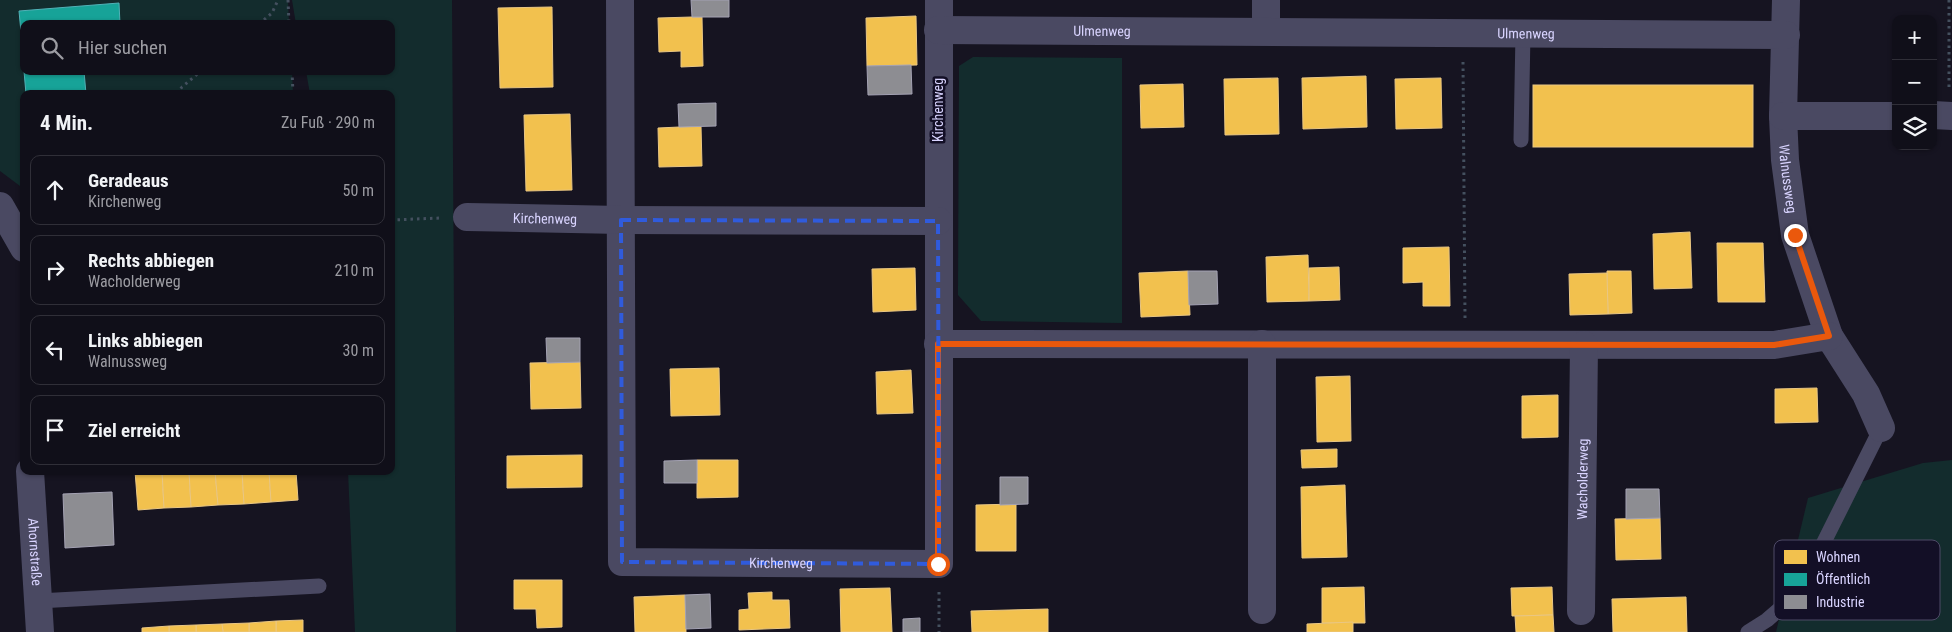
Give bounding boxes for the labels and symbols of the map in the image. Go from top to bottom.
street label: Ulmenweg [1073,23,1131,39]
street label: Ulmenweg [1497,25,1555,42]
street label: Kirchenweg [930,78,946,142]
street label: Walnussweg [1776,144,1800,214]
street label: Kirchenweg [513,210,577,227]
route end [1784,224,1807,247]
street label: Wacholderweg [1574,438,1591,520]
street label: Ahornstraße [25,517,45,587]
legend [1774,540,1940,620]
text: Wohnen [1816,549,1860,565]
route start [927,553,950,576]
street label: Kirchenweg [749,555,813,571]
text: Öffentlich [1816,571,1870,587]
text: Industrie [1816,594,1865,610]

